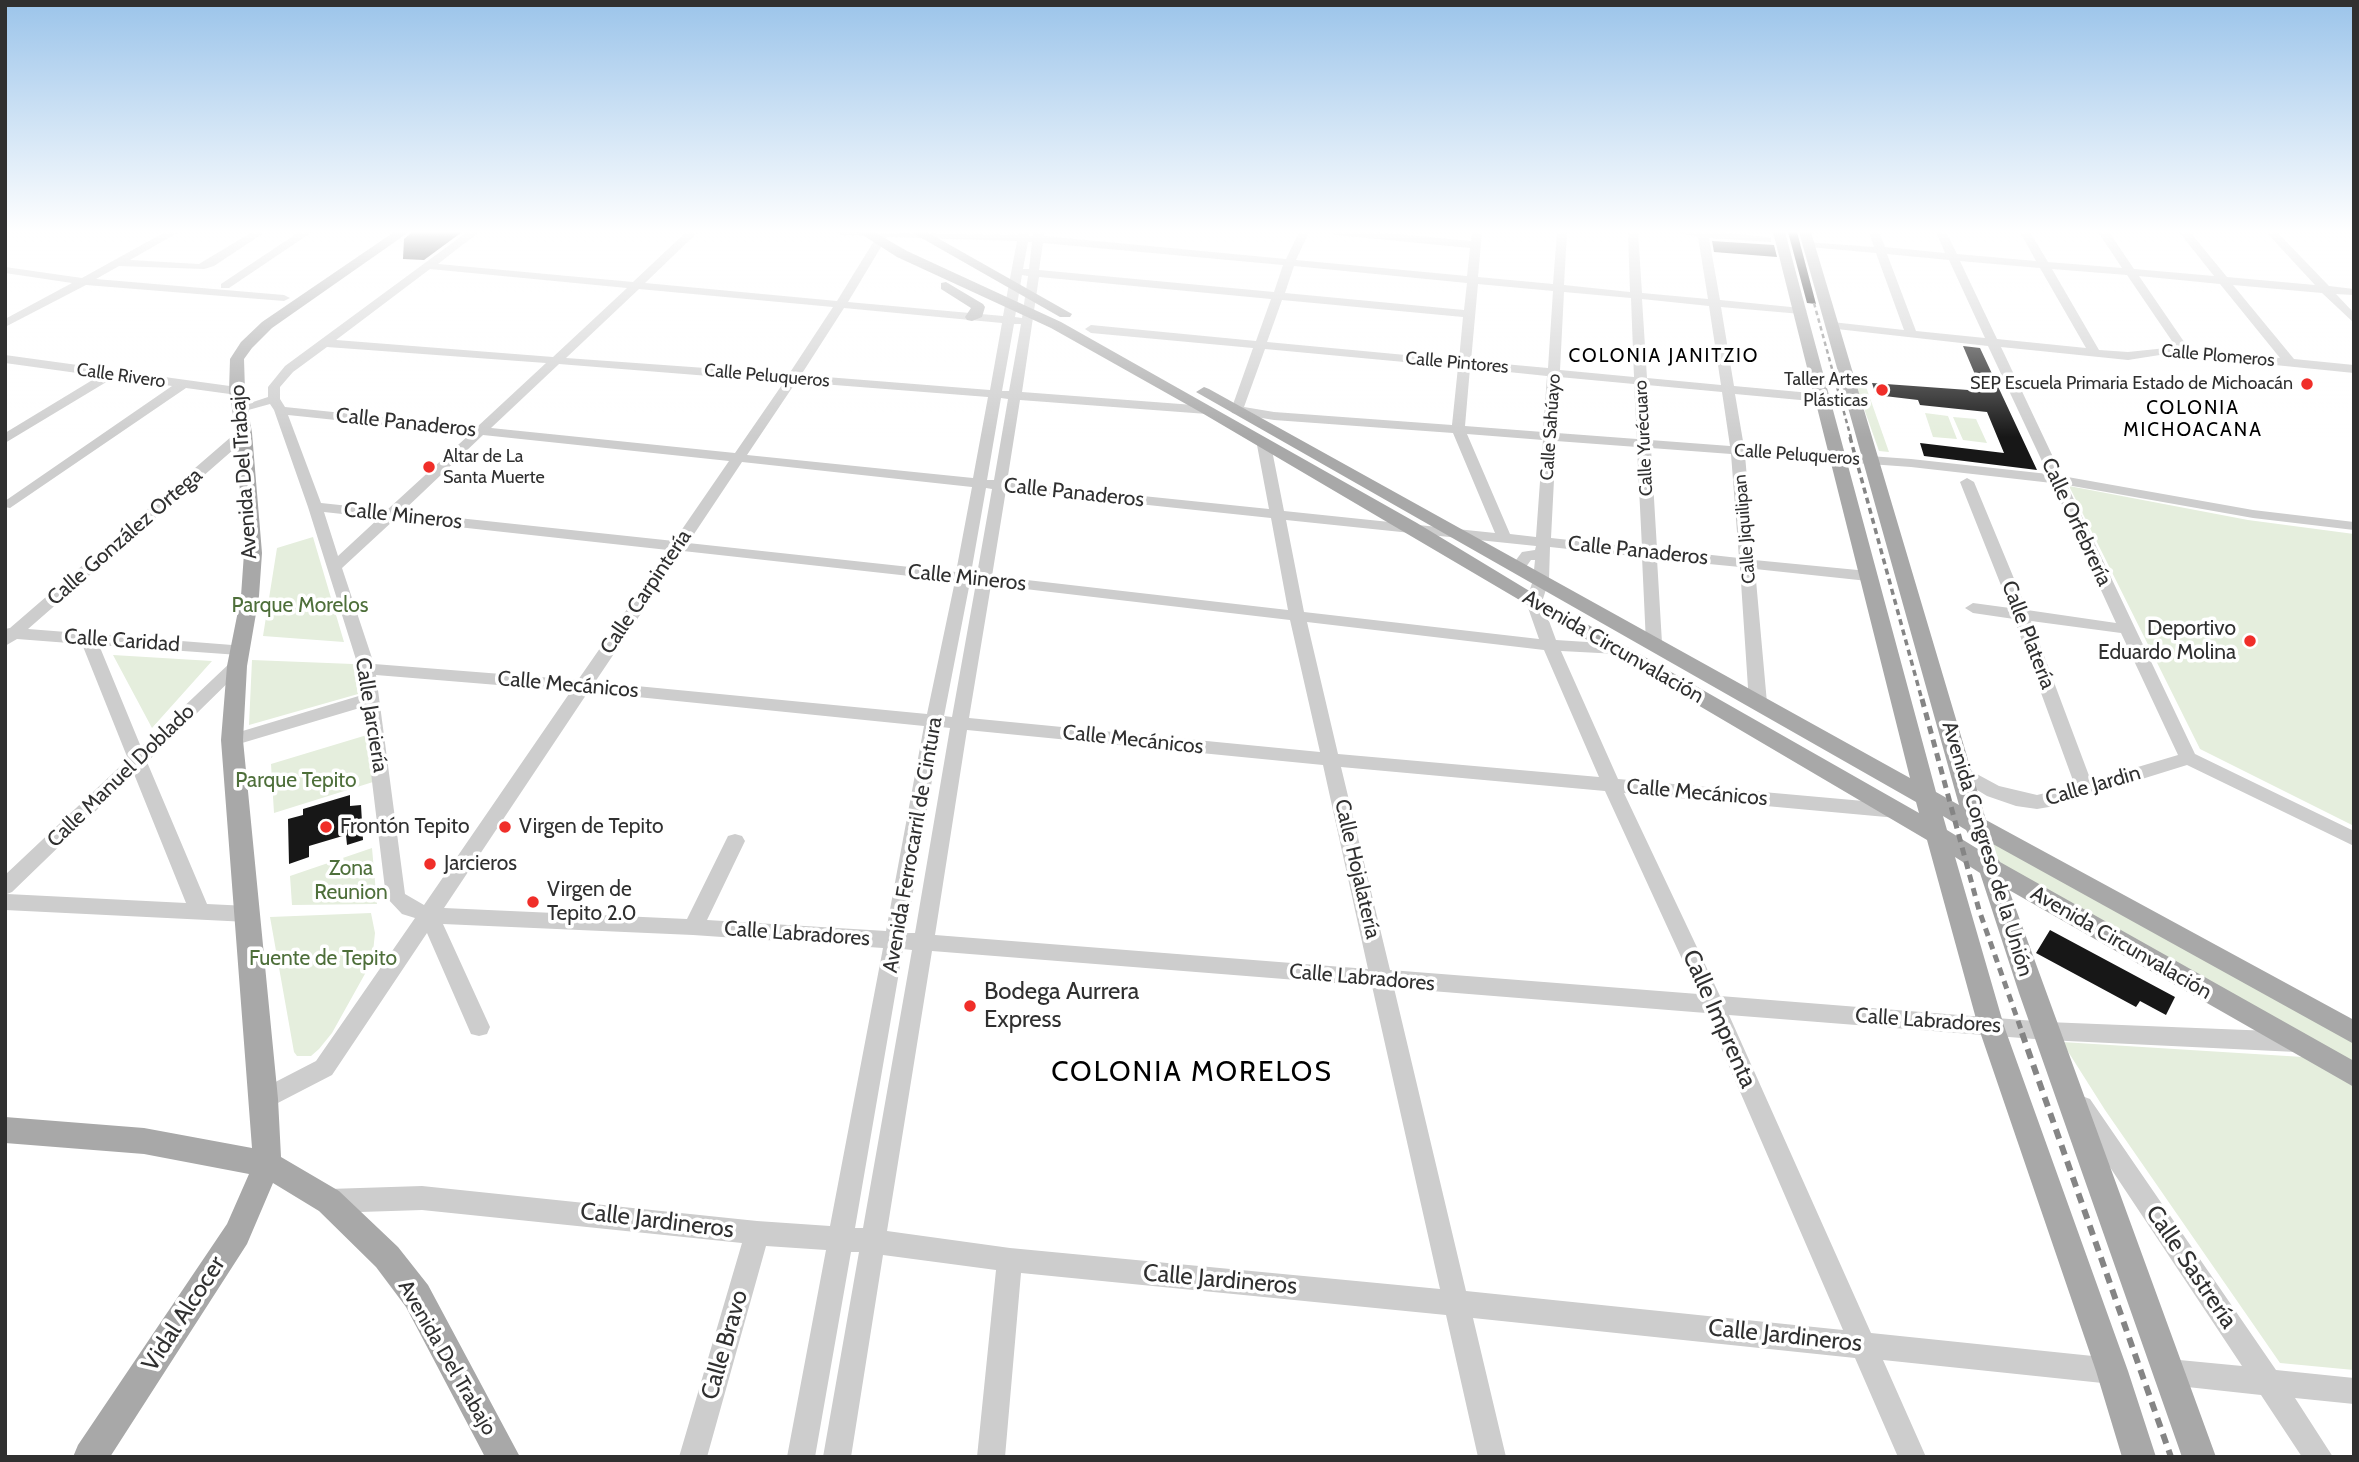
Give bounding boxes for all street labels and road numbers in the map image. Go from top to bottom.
street label: Calle Plomeros [2161,340,2275,372]
street label: Calle Pintores [1405,348,1509,378]
street label: Calle Rivero [75,359,167,393]
street label: Calle Peluqueros [703,360,831,392]
street label: Calle Sahúayo [1537,373,1565,481]
street label: Calle Yurécuaro [1630,379,1658,497]
street label: Avenida Del Trabajo [225,384,263,560]
street label: Calle Panaderos [335,403,477,443]
street label: Calle Peluqueros [1733,440,1861,470]
street label: Calle Orfebrería [2035,454,2117,590]
street label: Calle González Ortega [42,463,208,611]
street label: Calle Panaderos [1003,473,1145,513]
street label: Calle Jiquilipan [1729,473,1761,585]
street label: Calle Mineros [343,497,463,535]
street label: Calle Carpintería [595,525,697,659]
street label: Calle Panaderos [1567,531,1709,571]
street label: Calle Mineros [907,559,1027,597]
street label: Calle Platería [1996,577,2060,693]
street label: Avenida Circunvalación [1518,585,1708,709]
street label: Calle Caridad [63,624,181,658]
street label: Calle Jarciería [349,656,393,774]
street label: Calle Mecánicos [497,666,639,704]
street label: Calle Manuel Doblado [42,699,200,853]
street label: Avenida Ferrocarril de Cintura [878,715,948,975]
street label: Avenida Congreso de la Unión [1936,718,2038,980]
street label: Calle Mecánicos [1061,720,1205,760]
street label: Calle Jardin [2043,760,2143,812]
street label: Calle Mecánicos [1626,774,1768,812]
street label: Calle Hojalatería [1329,797,1385,941]
street label: Avenida Circunvalación [2026,881,2216,1005]
street label: Calle Labradores [723,916,871,952]
street label: Calle Imprenta [1676,946,1762,1092]
street label: Calle Labradores [1288,959,1436,997]
street label: Calle Labradores [1854,1003,2002,1039]
street label: Calle Jardineros [579,1197,735,1245]
street label: Calle Sastrería [2139,1200,2243,1334]
street label: Vidal Alcocer [136,1251,232,1377]
street label: Calle Jardineros [1142,1259,1298,1301]
street label: Avenida Del Trabajo [392,1276,502,1440]
street label: Calle Bravo [696,1287,754,1403]
street label: Calle Jardineros [1707,1314,1863,1358]

